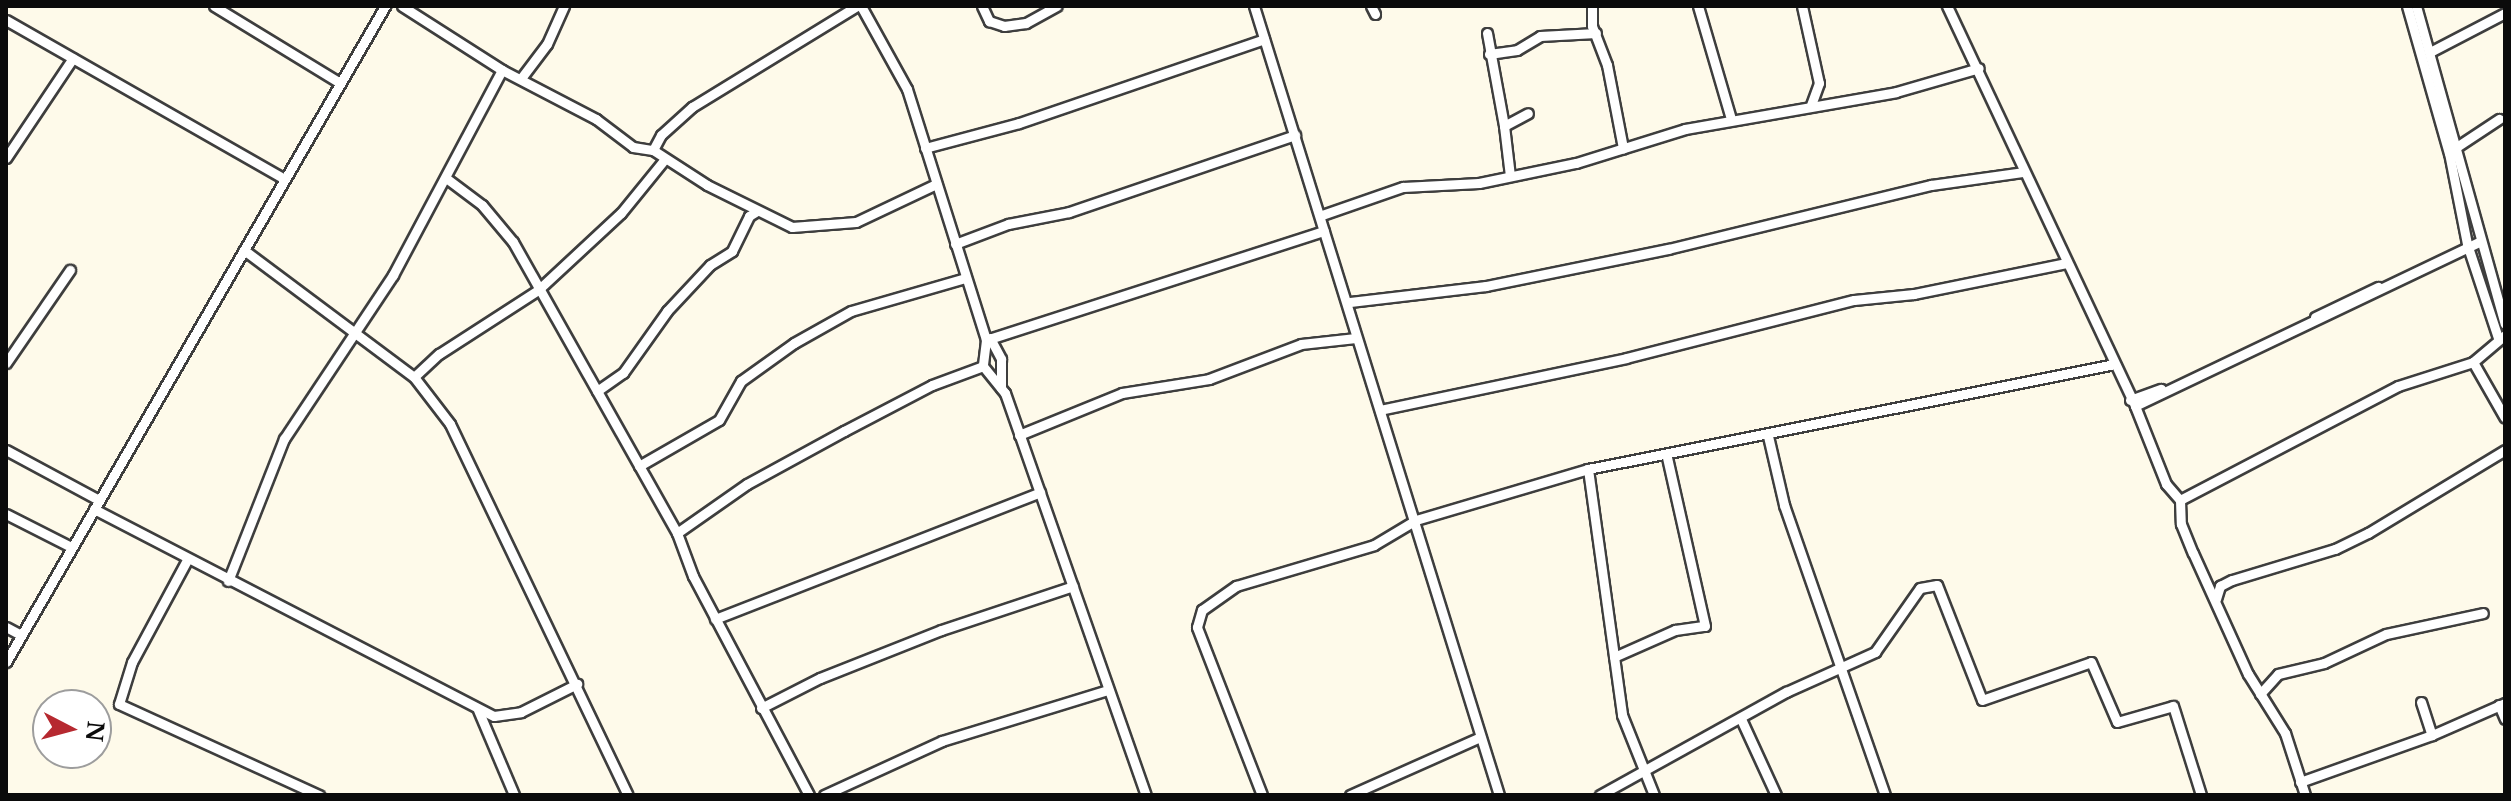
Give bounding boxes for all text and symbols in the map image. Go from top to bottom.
north arrow [32,689,112,769]
text: N [80,720,109,743]

